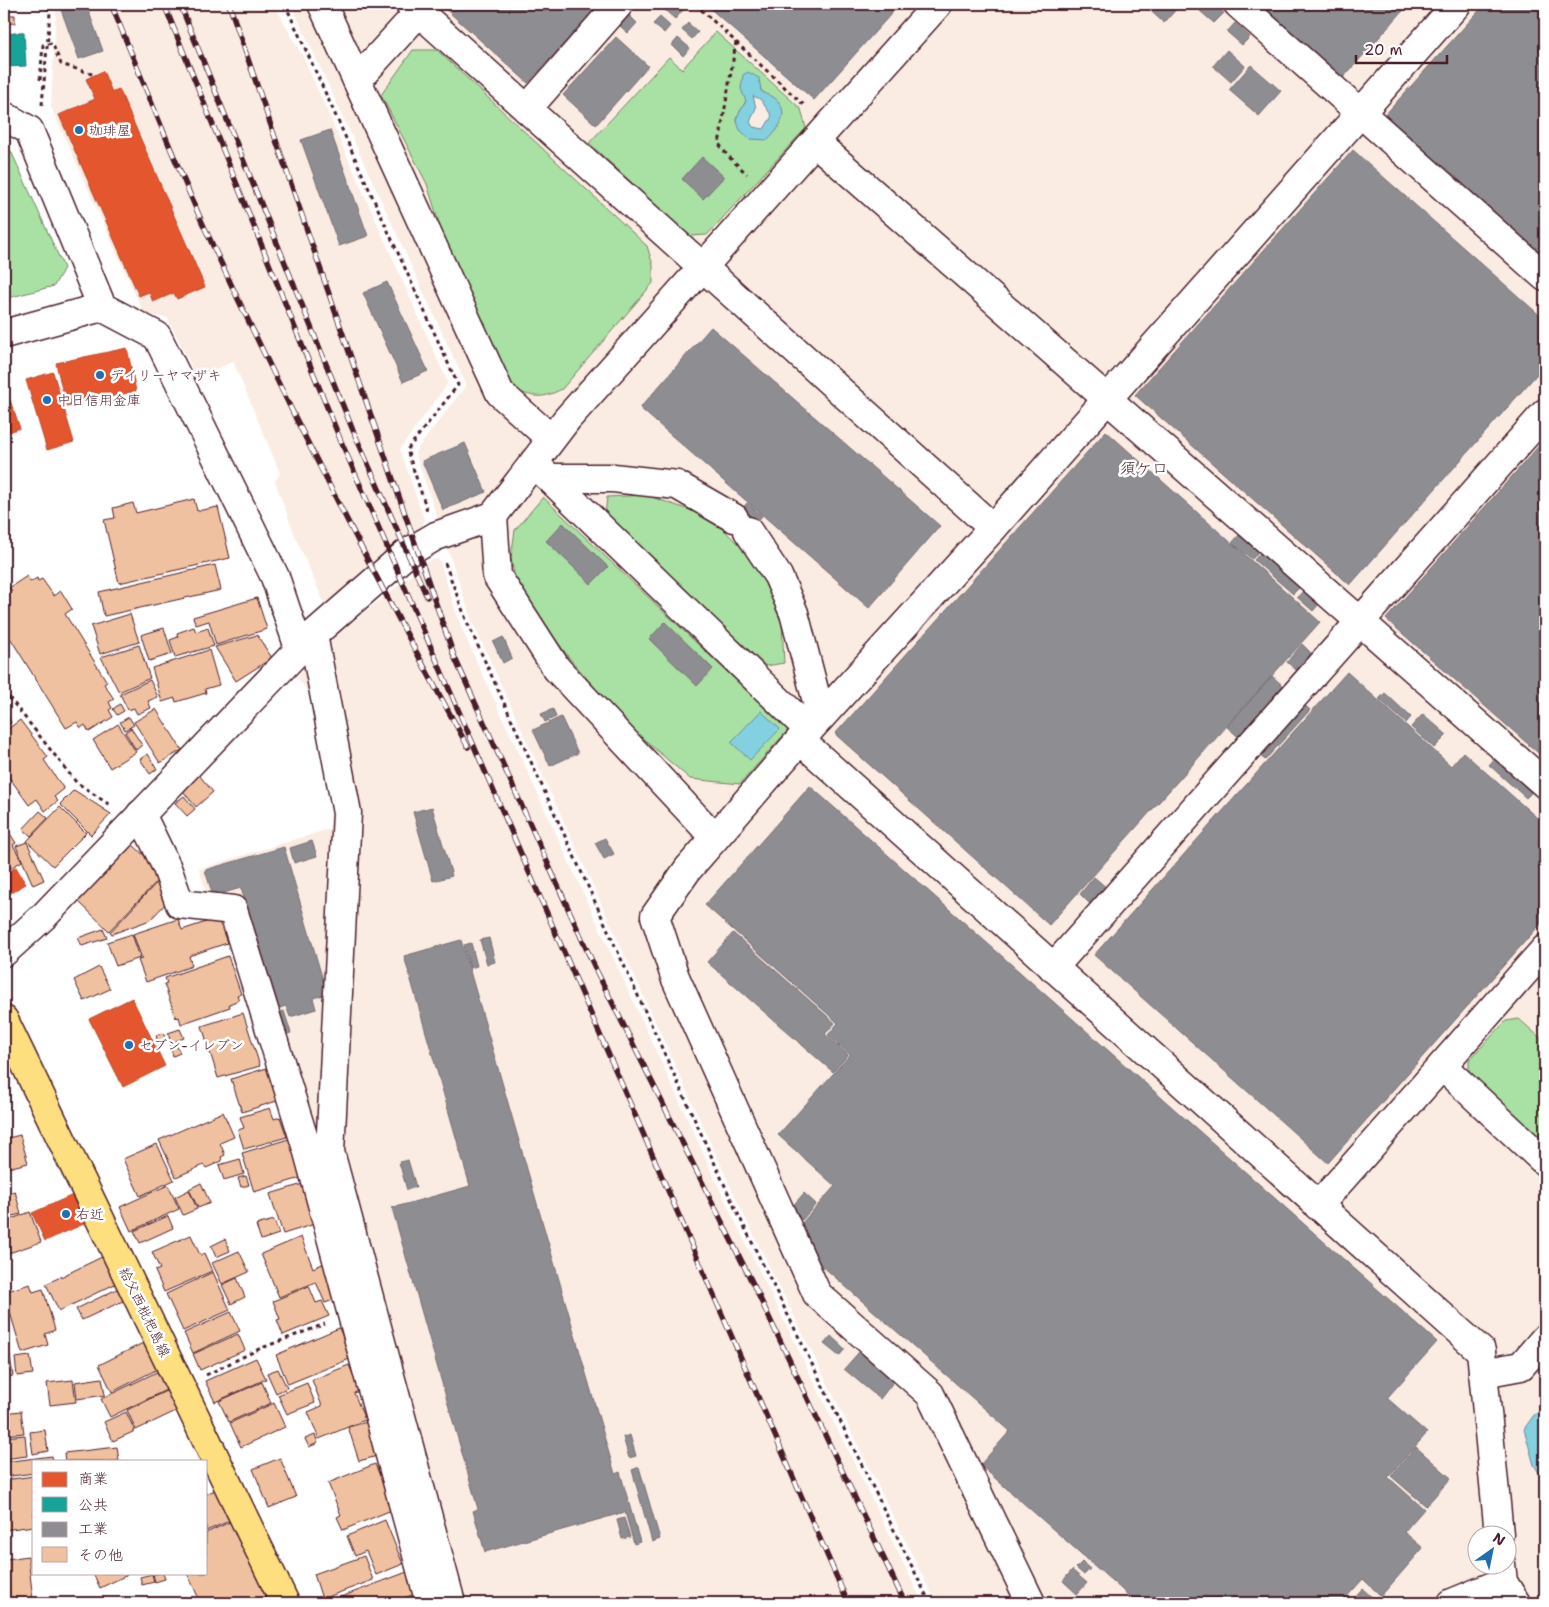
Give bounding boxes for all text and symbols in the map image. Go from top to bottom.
scale bar [1356,32,1448,64]
text: 20 m [1364,40,1403,60]
place label: 珈琲屋 [89,121,131,139]
marker: 珈琲屋 [73,124,85,136]
place label: デイリーヤマザキ [110,366,221,384]
marker: デイリーヤマザキ [94,369,106,381]
place label: 中日信用金庫 [57,391,141,409]
marker: 中日信用金庫 [41,394,53,406]
district label: 須ケ口 [1120,458,1168,479]
place label: セブン-イレブン [139,1036,244,1054]
marker: セブン-イレブン [123,1039,135,1051]
place label: 右近 [76,1205,104,1223]
marker: 右近 [60,1208,72,1220]
street label: 給父西枇杷島線 [115,1264,175,1360]
legend [32,1460,208,1574]
text: 商業 [78,1469,108,1489]
text: 公共 [78,1495,108,1515]
text: 工業 [78,1519,108,1539]
north arrow [1466,1524,1516,1574]
text: N [1490,1529,1509,1550]
text: その他 [78,1545,123,1565]

